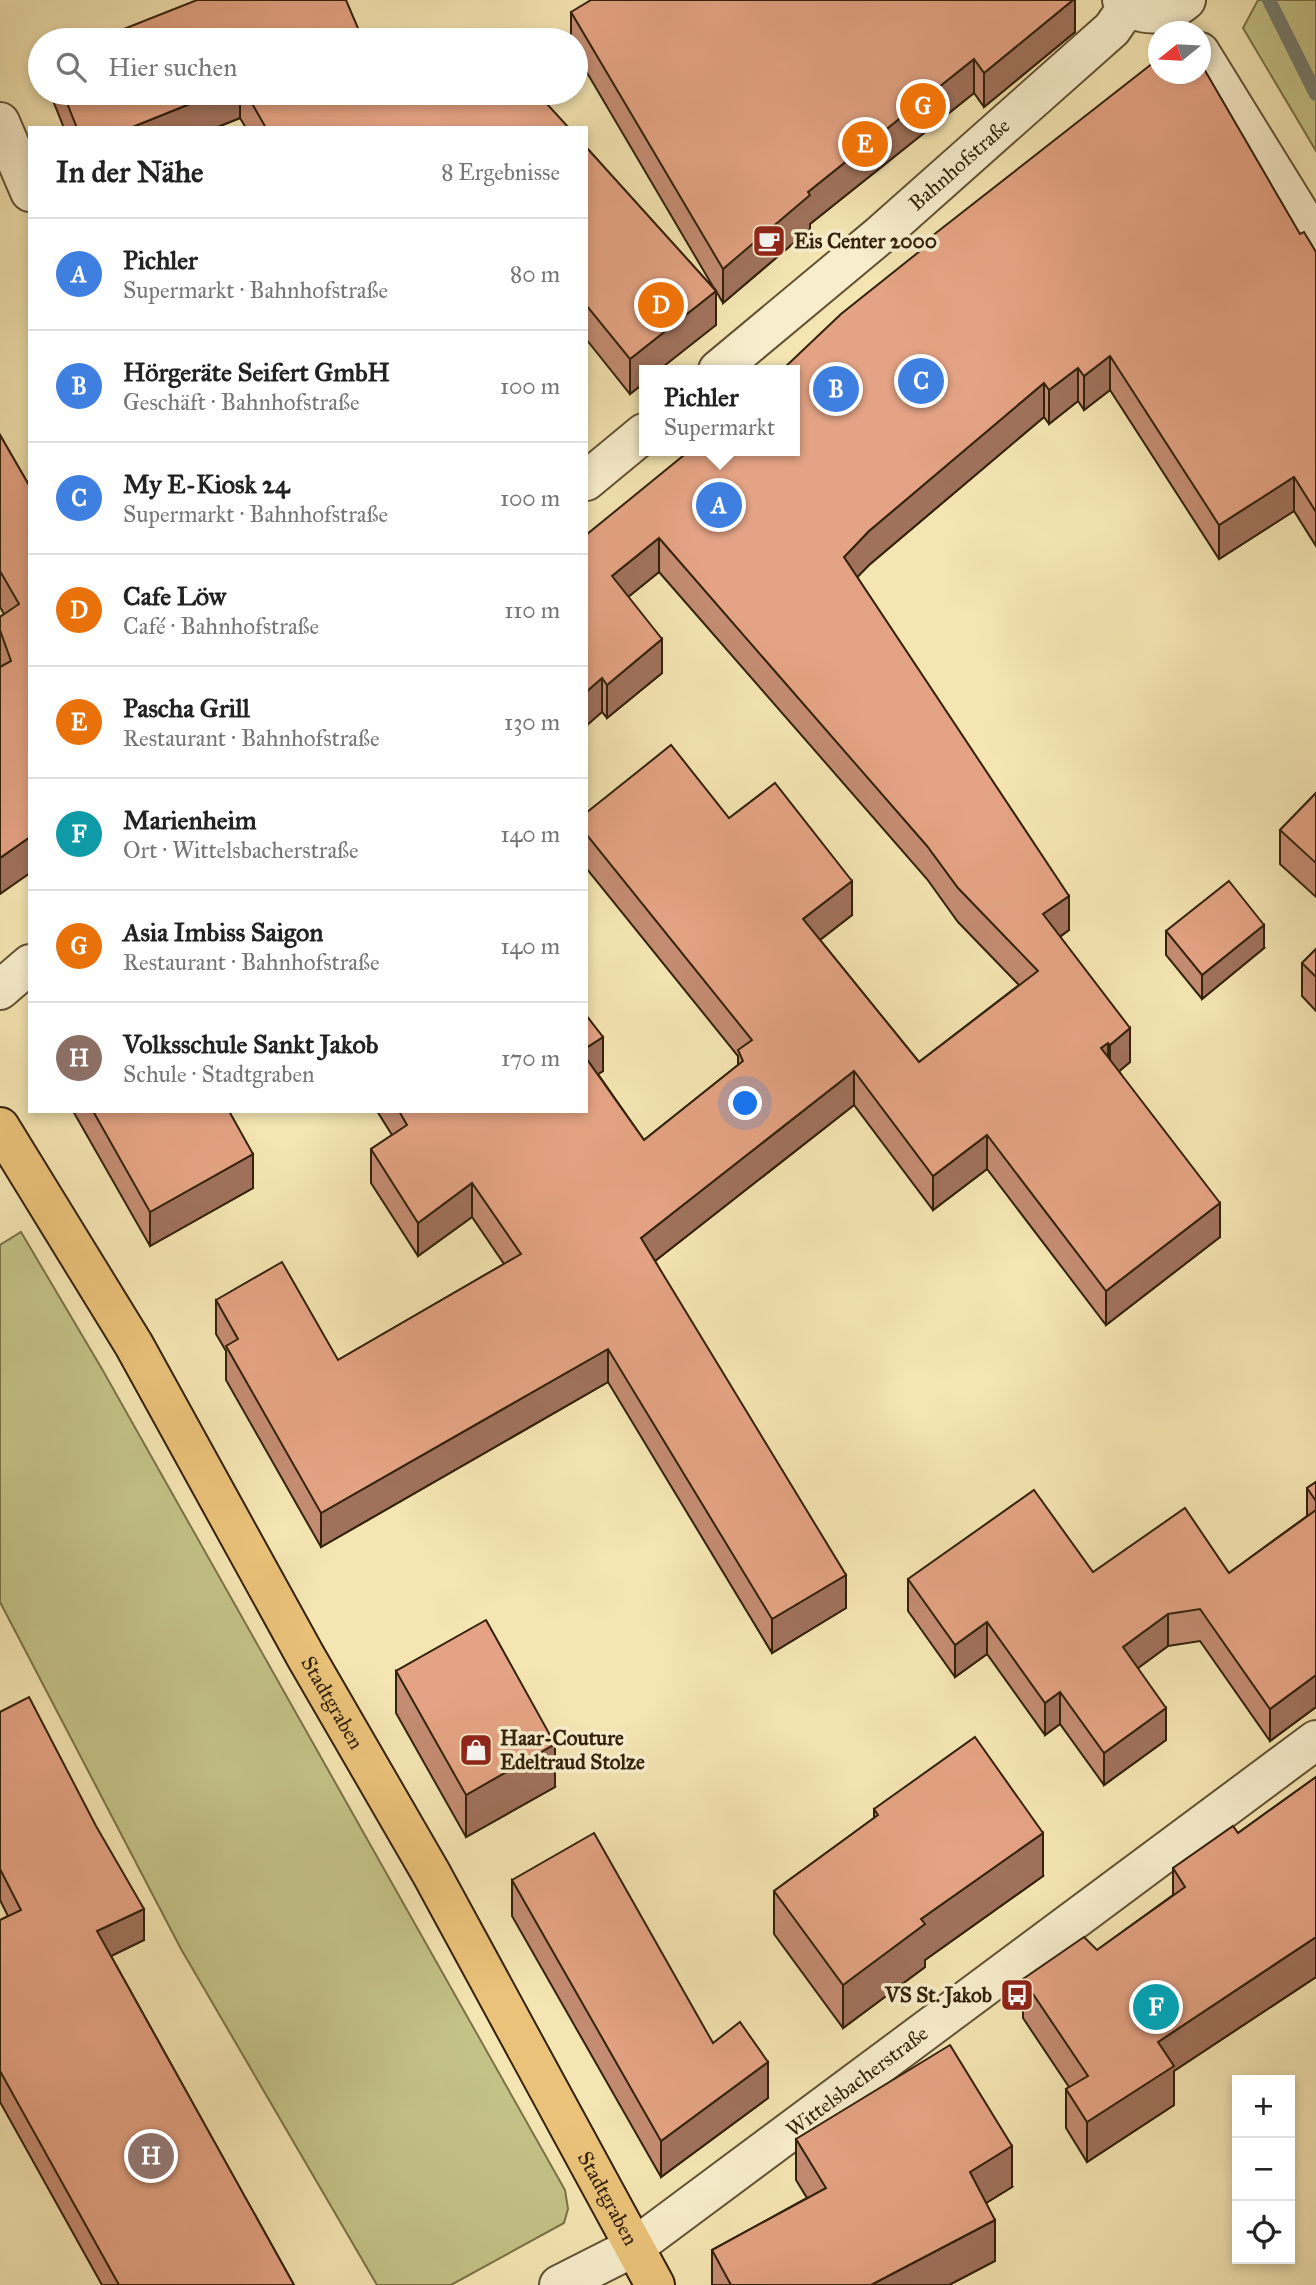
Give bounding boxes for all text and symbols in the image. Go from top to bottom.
north arrow [1148,21,1211,84]
search box [28,28,588,105]
icon: search [52,48,90,86]
text: Hier suchen [108,51,237,83]
pin: G [900,80,946,132]
street label: Bahnhofstraße [903,113,1016,216]
pin: E [842,118,888,170]
text: In der Nähe [56,154,204,190]
text: 8 Ergebnisse [441,158,560,186]
cafe icon: Eis Center 2000 [750,222,788,260]
place label: Eis Center 2000 [794,228,937,254]
text: Pichler [123,244,198,276]
text: A [71,260,87,288]
text: 80 m [510,260,560,288]
text: Supermarkt · Bahnhofstraße [123,276,388,304]
pin: D [638,279,684,331]
pin: C [898,355,944,407]
text: Hörgeräte Seifert GmbH [123,356,390,388]
pin: B [813,363,859,415]
popup [639,365,800,456]
text: B [71,372,87,400]
text: 100 m [500,372,560,400]
text: Pichler [664,381,739,413]
text: Geschäft · Bahnhofstraße [123,388,359,416]
text: Supermarkt [664,413,775,441]
text: My E-Kiosk 24 [123,468,289,500]
pin: A [696,479,742,531]
text: C [71,484,87,512]
text: 100 m [500,484,560,512]
text: Supermarkt · Bahnhofstraße [123,500,388,528]
text: Cafe Löw [123,580,226,612]
text: D [70,596,88,624]
text: 110 m [504,596,560,624]
text: Café · Bahnhofstraße [123,612,319,640]
text: Pascha Grill [123,692,250,724]
text: E [71,708,87,736]
text: 130 m [504,708,560,736]
text: Restaurant · Bahnhofstraße [123,724,380,752]
text: Marienheim [123,804,257,836]
text: F [71,820,87,848]
text: 140 m [500,820,560,848]
text: Ort · Wittelsbacherstraße [123,836,359,864]
text: Asia Imbiss Saigon [123,916,323,948]
text: G [71,932,87,960]
text: 140 m [500,932,560,960]
text: Restaurant · Bahnhofstraße [123,948,380,976]
text: Volksschule Sankt Jakob [123,1028,378,1060]
text: H [69,1044,89,1072]
text: 170 m [501,1044,560,1072]
text: Schule · Stadtgraben [123,1060,314,1088]
your location [728,1086,762,1120]
street label: Stadtgraben [295,1652,370,1754]
place label: Haar-Couture Edeltraud Stolze [500,1725,645,1775]
shop icon: Haar-Couture Edeltraud Stolze [457,1731,495,1769]
bus stop icon: VS St. Jakob [998,1976,1036,2014]
pin: F [1133,1981,1179,2033]
place label: VS St. Jakob [884,1982,992,2009]
street label: Wittelsbacherstraße [781,2020,933,2143]
map controls [1232,2075,1295,2264]
button: + [1232,2075,1295,2138]
pin: H [128,2130,174,2182]
button: − [1232,2138,1295,2201]
street label: Stadtgraben [572,2147,644,2250]
button: locate [1232,2201,1295,2264]

